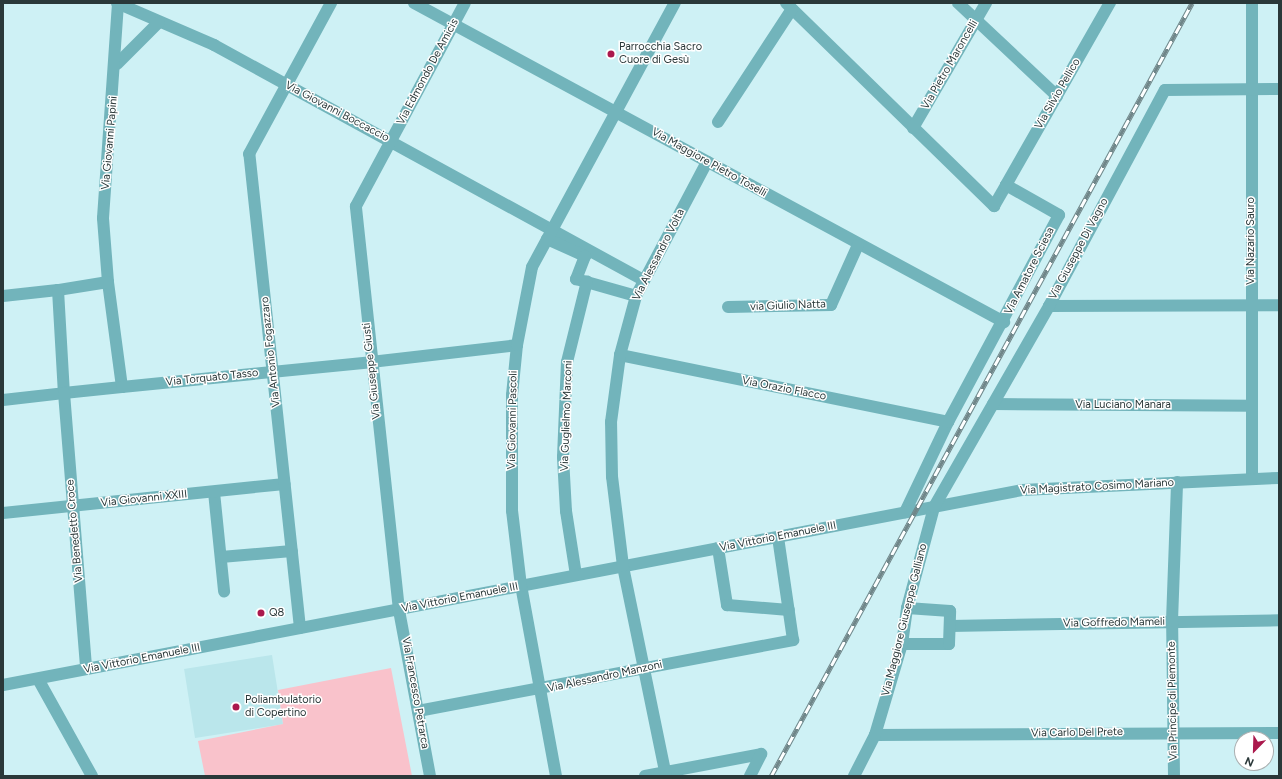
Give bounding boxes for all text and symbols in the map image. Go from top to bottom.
street label: Via Edmondo De Amicis [394,17,462,127]
street label: Via Pietro Maroncelli [919,18,981,112]
place label: Parrocchia Sacro Cuore di Gesù [619,41,702,67]
marker: Parrocchia Sacro Cuore di Gesù [606,49,616,59]
street label: Via Silvio Pellico [1032,56,1084,132]
street label: Via Giovanni Boccaccio [283,79,391,145]
street label: Via Giovanni Papini [99,96,121,190]
street label: Via Maggiore Pietro Toselli [649,126,769,200]
street label: Via Giuseppe Di Vagno [1047,196,1111,302]
street label: Via Nazario Sauro [1244,197,1258,285]
street label: Via Alessandro Volta [630,207,688,303]
street label: Via Amatore Sciesa [1002,225,1058,317]
street label: Via Antonio Fogazzaro [259,296,283,408]
street label: via Giulio Natta [750,298,826,314]
street label: Via Giuseppe Giusti [360,322,384,420]
street label: Via Guglielmo Marconi [558,360,576,472]
street label: Via Torquato Tasso [165,367,259,389]
street label: Via Giovanni Pascoli [506,371,520,469]
street label: Via Orazio Flacco [741,374,827,404]
street label: Via Luciano Manara [1075,398,1171,412]
street label: Via Magistrato Cosimo Mariano [1020,476,1174,498]
street label: Via Benedetto Croce [64,479,86,583]
street label: Via Giovanni XXIII [100,488,188,510]
street label: Via Vittorio Emanuele III [719,519,837,555]
street label: Via Maggiore Giuseppe Galliano [880,542,930,698]
street label: Via Vittorio Emanuele III [401,580,519,616]
place label: Q8 [269,606,284,620]
marker: Q8 [256,608,266,618]
street label: Via Goffredo Mameli [1063,616,1165,630]
street label: Via Francesco Petrarca [399,636,431,750]
street label: Via Vittorio Emanuele III [83,641,201,677]
street label: Via Principe di Piemonte [1165,641,1181,761]
street label: Via Alessandro Manzoni [546,658,664,696]
place label: Poliambulatorio di Copertino [245,694,321,720]
marker: Poliambulatorio di Copertino [230,701,242,713]
street label: Via Carlo Del Prete [1031,726,1123,740]
north arrow [1234,731,1274,771]
text: N [1243,754,1256,769]

